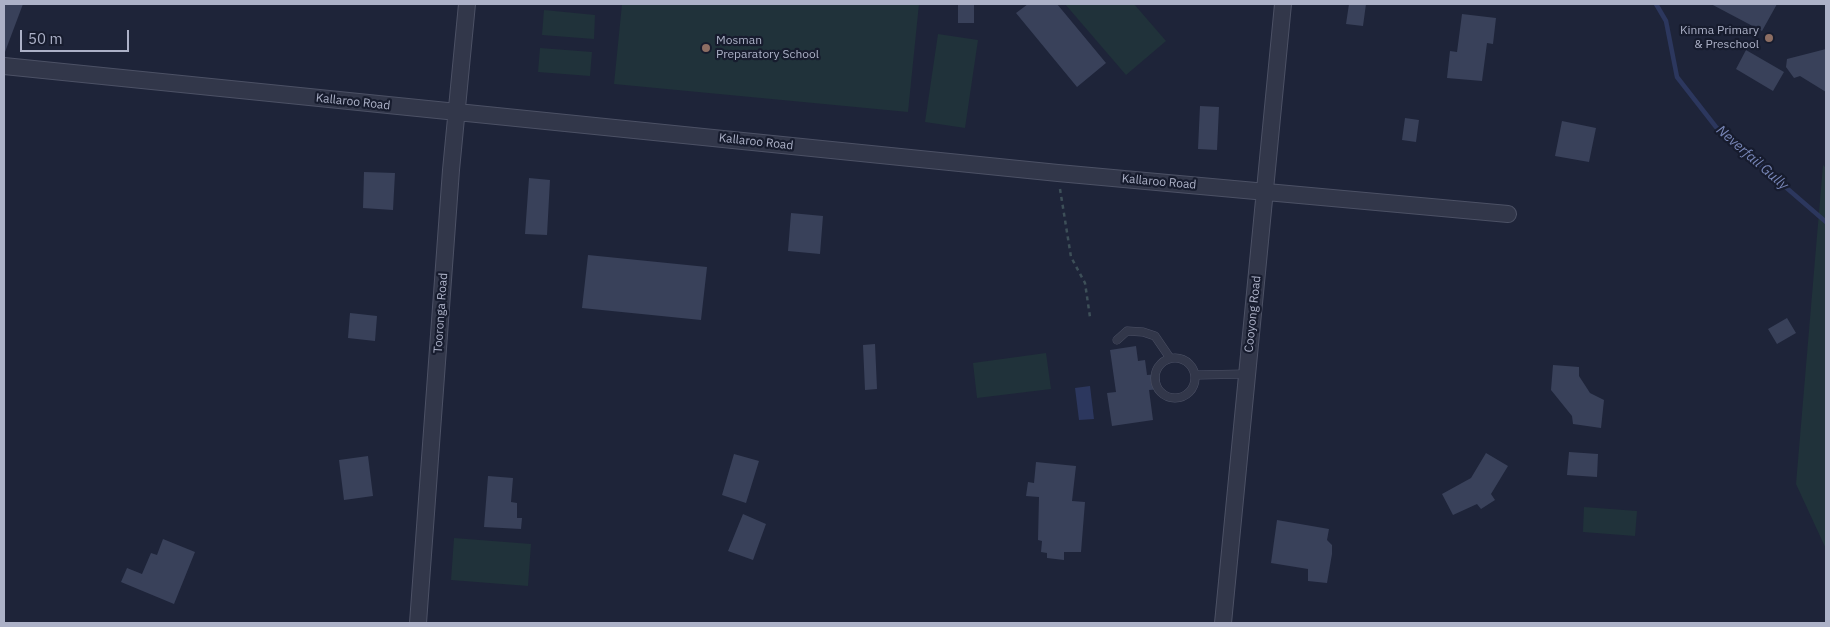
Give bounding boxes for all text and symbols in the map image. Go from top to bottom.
scale bar [22,20,131,52]
place label: Kinma Primary & Preschool [1680,24,1759,52]
text: 50 m [28,29,63,48]
marker: Kinma Primary & Preschool [1763,32,1775,44]
place label: Mosman Preparatory School [716,34,819,62]
marker: Mosman Preparatory School [700,42,712,54]
street label: Kallaroo Road [315,91,391,113]
water label: Neverfail Gully [1713,122,1791,194]
street label: Kallaroo Road [718,131,794,153]
street label: Kallaroo Road [1121,172,1197,192]
street label: Tooronga Road [431,272,451,354]
street label: Cooyong Road [1242,275,1264,353]

